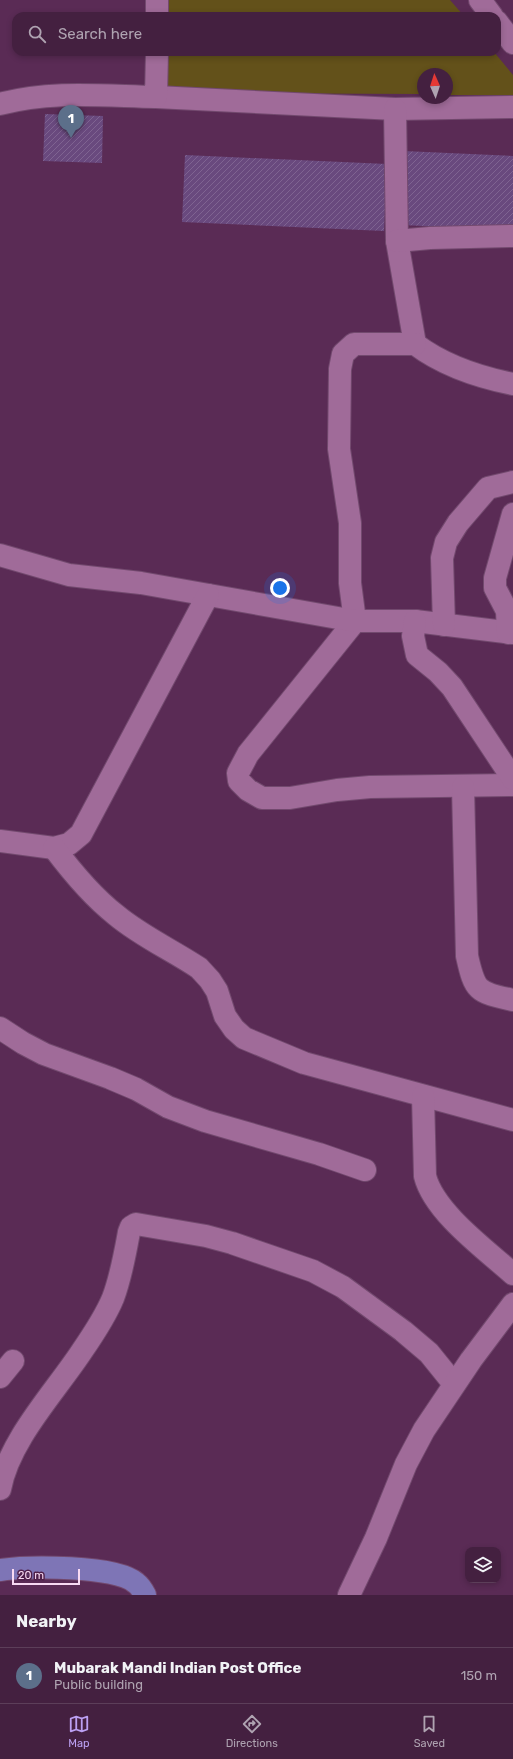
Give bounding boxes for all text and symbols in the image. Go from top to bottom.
search box [12,12,501,56]
icon: search [26,23,48,45]
text: Search here [58,25,142,43]
north arrow [417,68,453,104]
pin: 1 [58,105,84,138]
your location [270,578,290,598]
map controls [465,1547,501,1583]
button: layers [465,1547,501,1583]
scale bar [12,1567,80,1586]
text: 20 m [18,1569,44,1582]
text: Nearby [16,1611,77,1631]
text: Mubarak Mandi Indian Post Office [54,1659,301,1677]
text: 1 [26,1668,32,1683]
text: 150 m [461,1668,497,1683]
text: Public building [54,1677,143,1692]
tab: Map [68,1713,90,1750]
tab: Directions [226,1713,278,1750]
tab: Saved [414,1713,445,1750]

